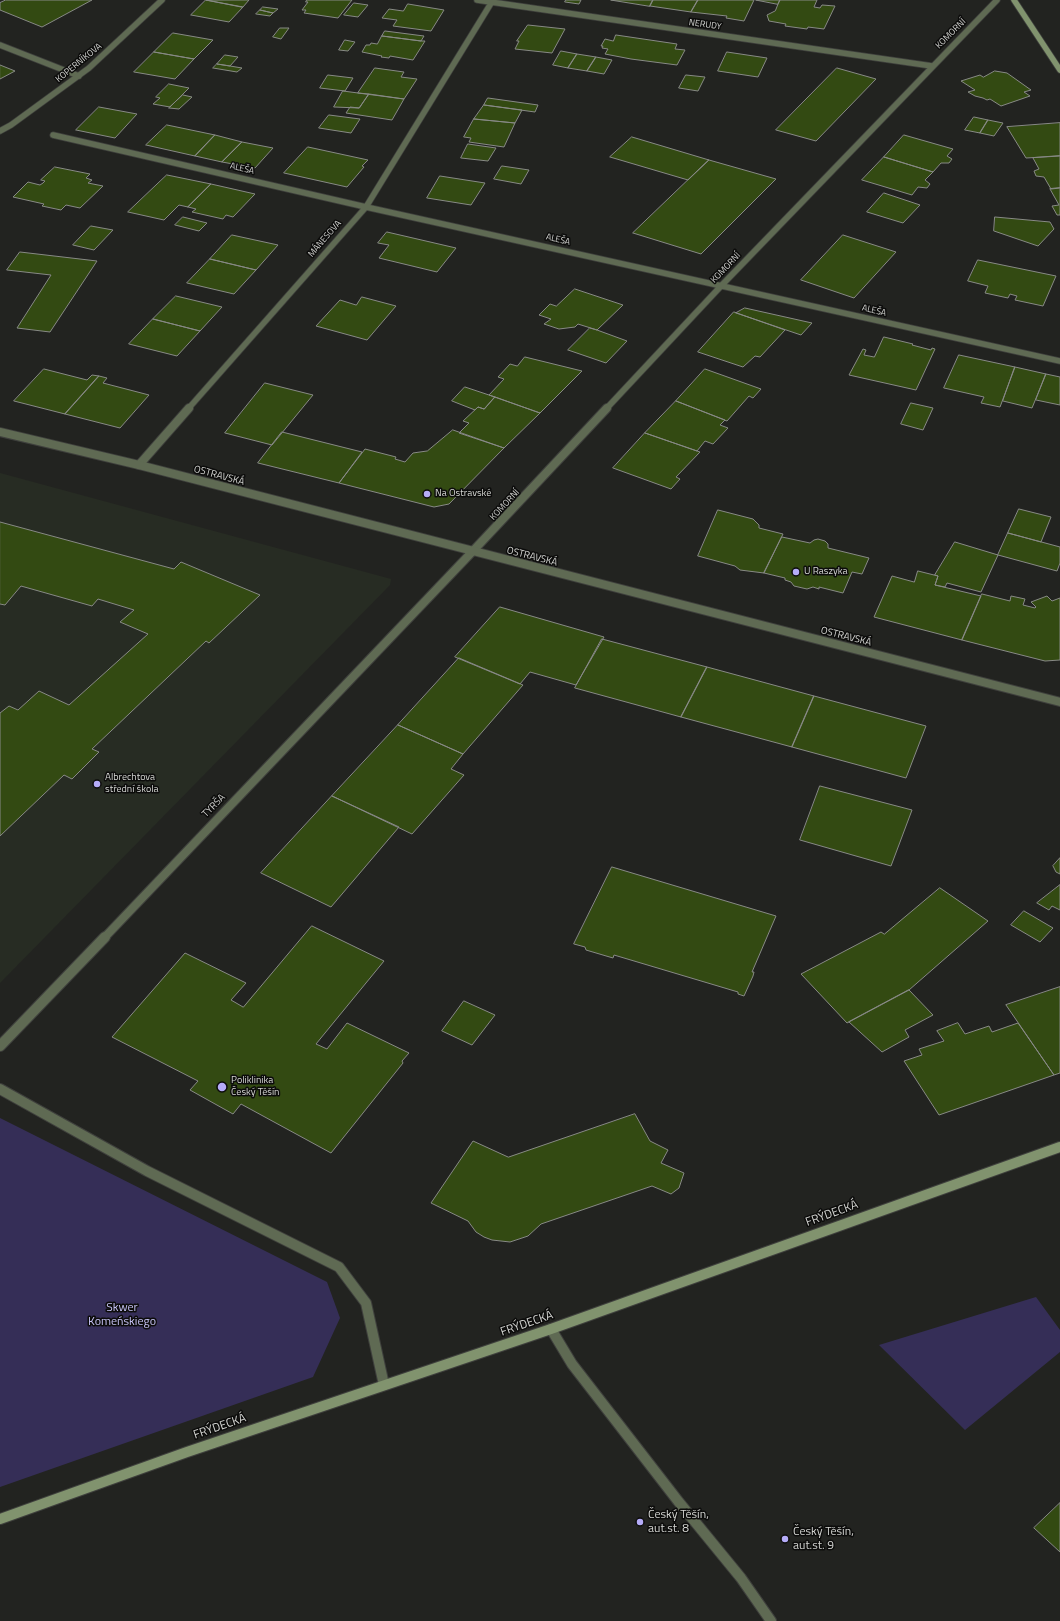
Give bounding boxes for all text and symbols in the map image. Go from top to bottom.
street label: NERUDY [688,17,722,33]
street label: KOMORNÍ [934,17,968,51]
street label: KOPERNÍKOVA [54,41,104,85]
street label: ALEŠA [229,161,255,177]
street label: MÁNESOVA [306,218,344,260]
street label: ALEŠA [545,232,571,248]
street label: KOMORNÍ [709,250,743,286]
street label: ALEŠA [861,303,887,319]
street label: OSTRAVSKÁ [192,463,246,489]
street label: KOMORNÍ [488,487,522,523]
place label: Na Ostravské [435,488,491,500]
marker: Na Ostravské [422,489,432,499]
street label: OSTRAVSKÁ [505,545,559,569]
place label: U Raszyka [804,566,848,578]
marker: U Raszyka [791,567,801,577]
street label: OSTRAVSKÁ [819,625,873,649]
place label: Albrechtova střední škola [105,772,159,796]
marker: Albrechtova střední škola [92,779,102,789]
street label: TYRŠA [200,792,228,820]
place label: Poliklinika Český Těšín [231,1075,279,1098]
marker: Poliklinika Český Těšín [216,1081,228,1093]
street label: FRÝDECKÁ [804,1198,860,1230]
park label: Skwer Komeńskiego [88,1301,156,1329]
street label: FRÝDECKÁ [499,1308,555,1340]
street label: FRÝDECKÁ [192,1411,248,1443]
place label: Český Těšín, aut.st. 8 [648,1508,709,1536]
marker: Český Těšín, aut.st. 8 [635,1517,645,1527]
place label: Český Těšín, aut.st. 9 [793,1525,854,1553]
marker: Český Těšín, aut.st. 9 [780,1534,790,1544]

